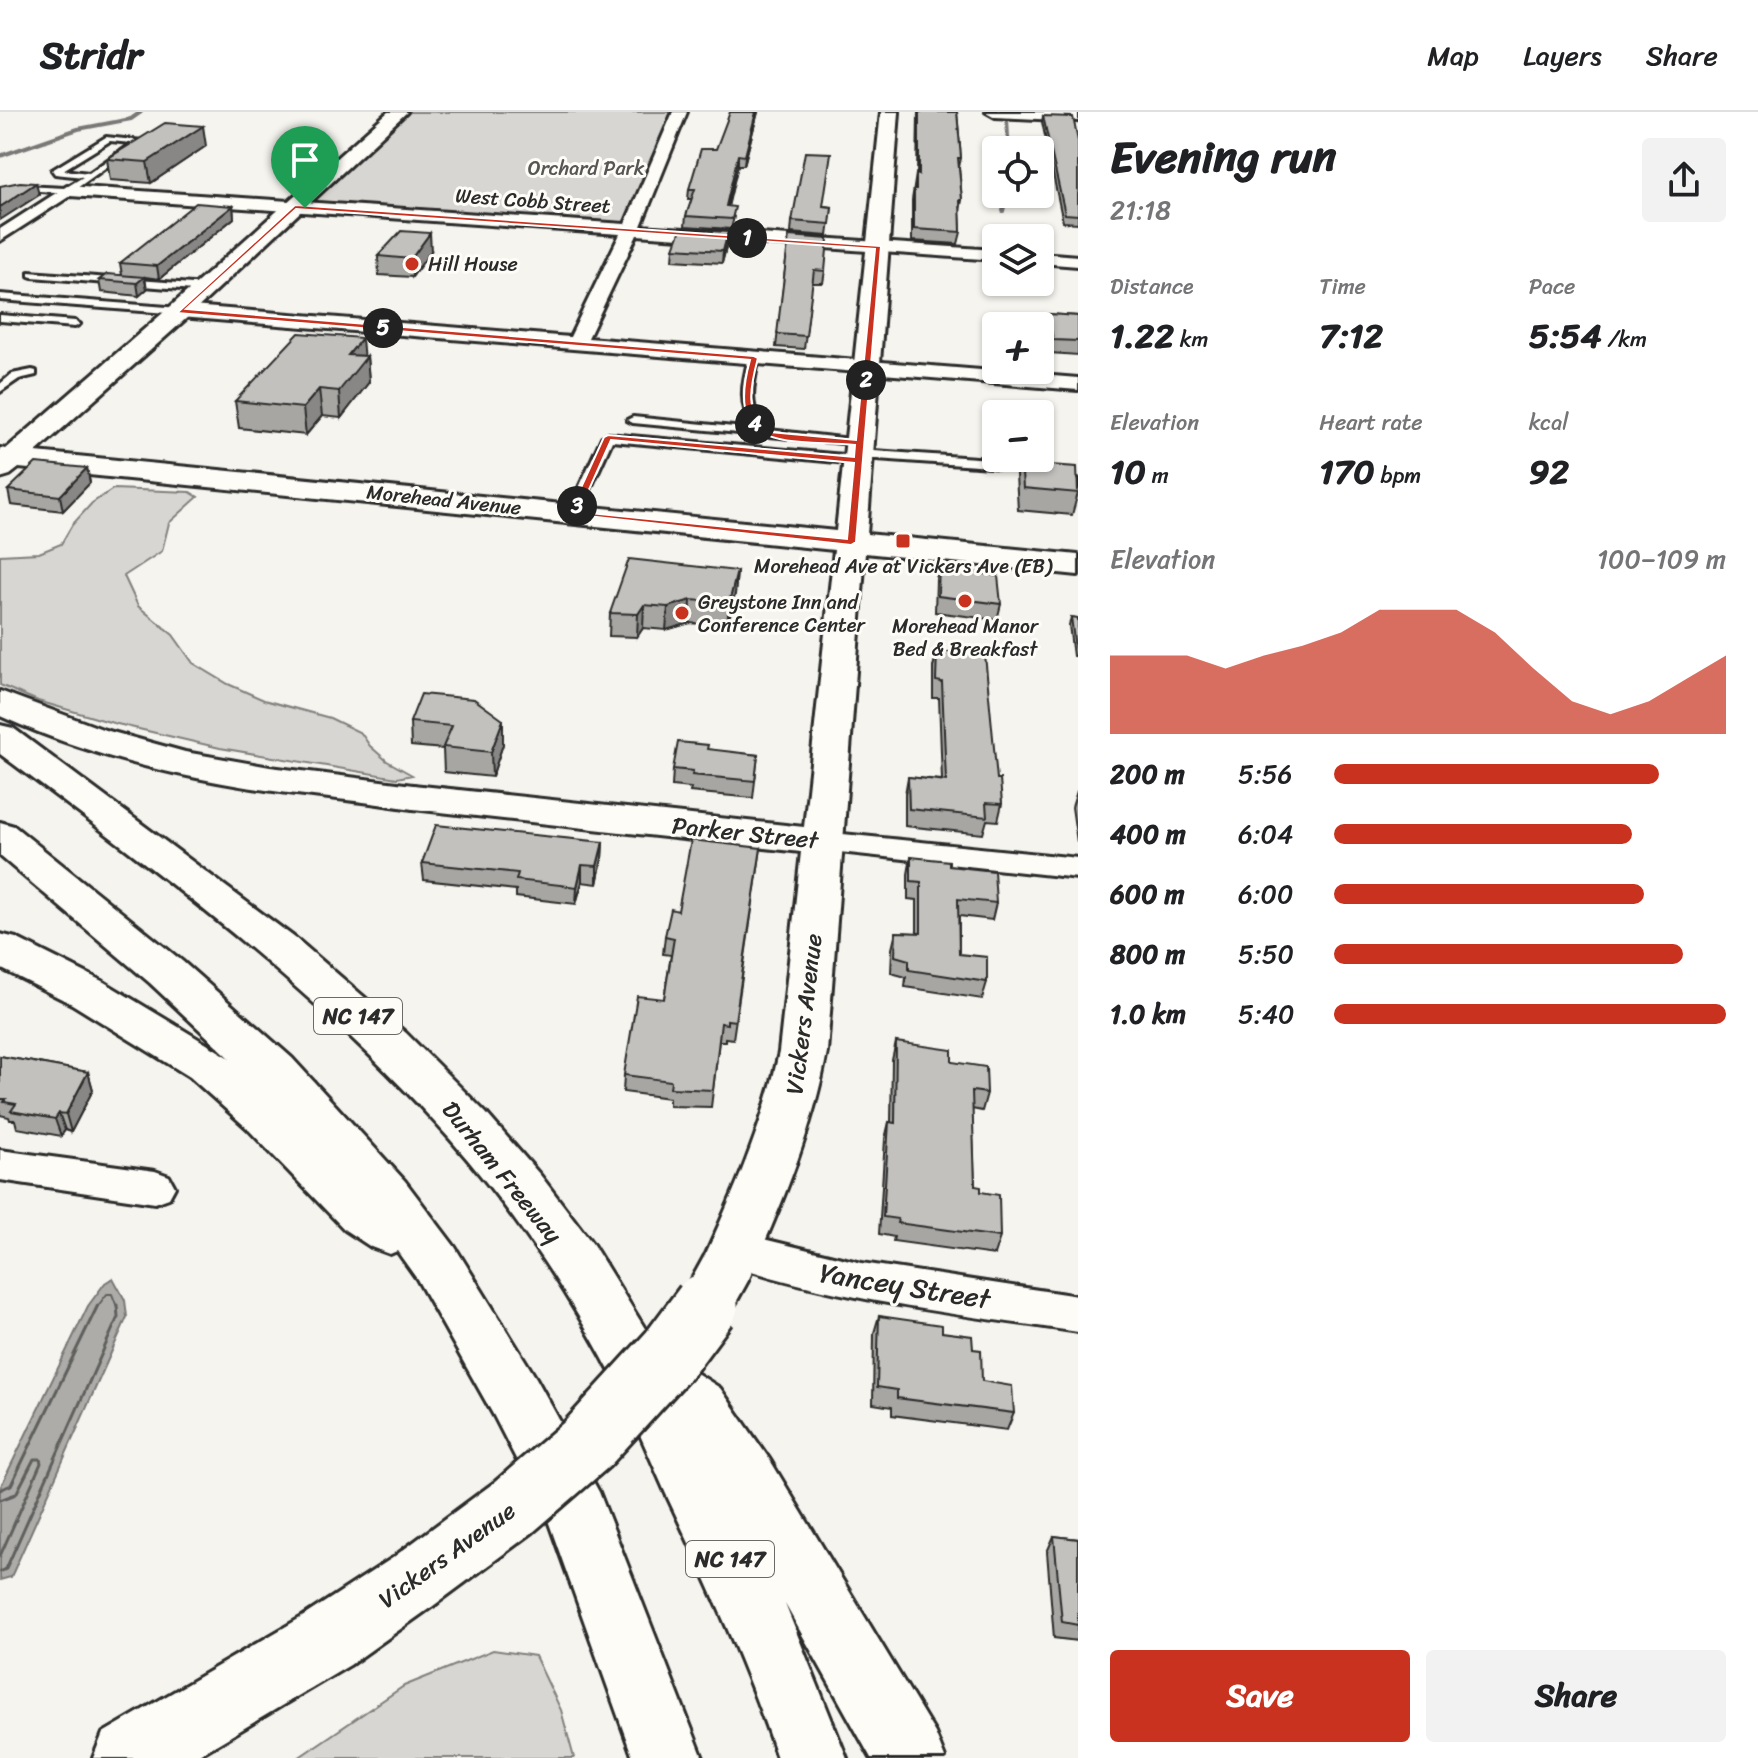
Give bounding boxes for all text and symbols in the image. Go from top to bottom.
text: Stridr [40,22,142,89]
text: Map [1427,31,1479,80]
text: Layers [1523,31,1602,80]
text: Share [1646,31,1718,80]
text: Evening run [1110,118,1336,196]
pin [271,126,339,208]
map controls [982,136,1054,472]
button: locate [982,136,1054,208]
icon: arrive [283,138,327,182]
button: share [1642,138,1726,222]
park label: Orchard Park [528,151,645,186]
street label: West Cobb Street [454,178,612,224]
text: 21:18 [1110,187,1171,233]
pin: 1 [727,218,767,258]
text: 1 [742,218,752,257]
button: layers [982,224,1054,296]
place label: Hill House [428,247,518,282]
marker: Hill House [403,255,421,273]
text: Distance [1110,267,1194,306]
text: Time [1319,267,1366,306]
text: Pace [1529,267,1575,306]
text: 1.22 [1110,306,1174,366]
text: 7:12 [1319,306,1383,366]
text: 5:54 [1529,306,1602,366]
pin: 5 [363,308,403,348]
text: 5 [376,308,390,347]
button: + [982,312,1054,384]
text: km [1174,320,1208,359]
text: /km [1602,320,1647,359]
pin: 2 [846,360,886,400]
text: 2 [860,360,872,399]
button: − [982,400,1054,472]
text: Elevation [1110,403,1199,442]
text: Heart rate [1319,403,1423,442]
text: kcal [1529,403,1569,442]
pin: 4 [735,404,775,444]
text: 4 [748,404,762,443]
text: 10 [1110,442,1146,502]
text: 170 [1319,442,1375,502]
text: 92 [1529,442,1569,502]
text: m [1146,456,1169,495]
text: bpm [1375,456,1421,495]
street label: Morehead Avenue [365,474,523,526]
pin: 3 [557,486,597,526]
text: 3 [571,486,583,525]
marker: Morehead Ave at Vickers Ave (EB) [894,532,912,550]
text: Elevation [1110,536,1215,582]
text: 100–109 m [1597,536,1726,582]
place label: Morehead Ave at Vickers Ave (EB) [754,549,1053,584]
place label: Greystone Inn and Conference Center [698,585,866,643]
marker: Morehead Manor Bed & Breakfast [956,592,974,610]
marker: Greystone Inn and Conference Center [673,604,691,622]
place label: Morehead Manor Bed & Breakfast [892,609,1040,667]
text: 200 m [1110,751,1185,797]
text: 5:56 [1238,751,1292,797]
street label: Parker Street [670,804,821,862]
text: 400 m [1110,811,1186,857]
text: 6:04 [1238,811,1293,857]
text: 600 m [1110,871,1184,917]
text: 6:00 [1238,871,1293,917]
street label: Vickers Avenue [773,931,835,1097]
text: 800 m [1110,931,1185,977]
text: 5:50 [1238,931,1294,977]
text: 1.0 km [1110,991,1186,1037]
text: 5:40 [1238,991,1294,1037]
road number: NC 147 [314,998,402,1034]
street label: Durham Freeway [431,1091,574,1253]
street label: Yancey Street [816,1248,995,1324]
street label: Vickers Avenue [369,1490,525,1620]
road number: NC 147 [686,1541,774,1577]
button: Save [1110,1650,1410,1742]
button: Share [1426,1650,1726,1742]

